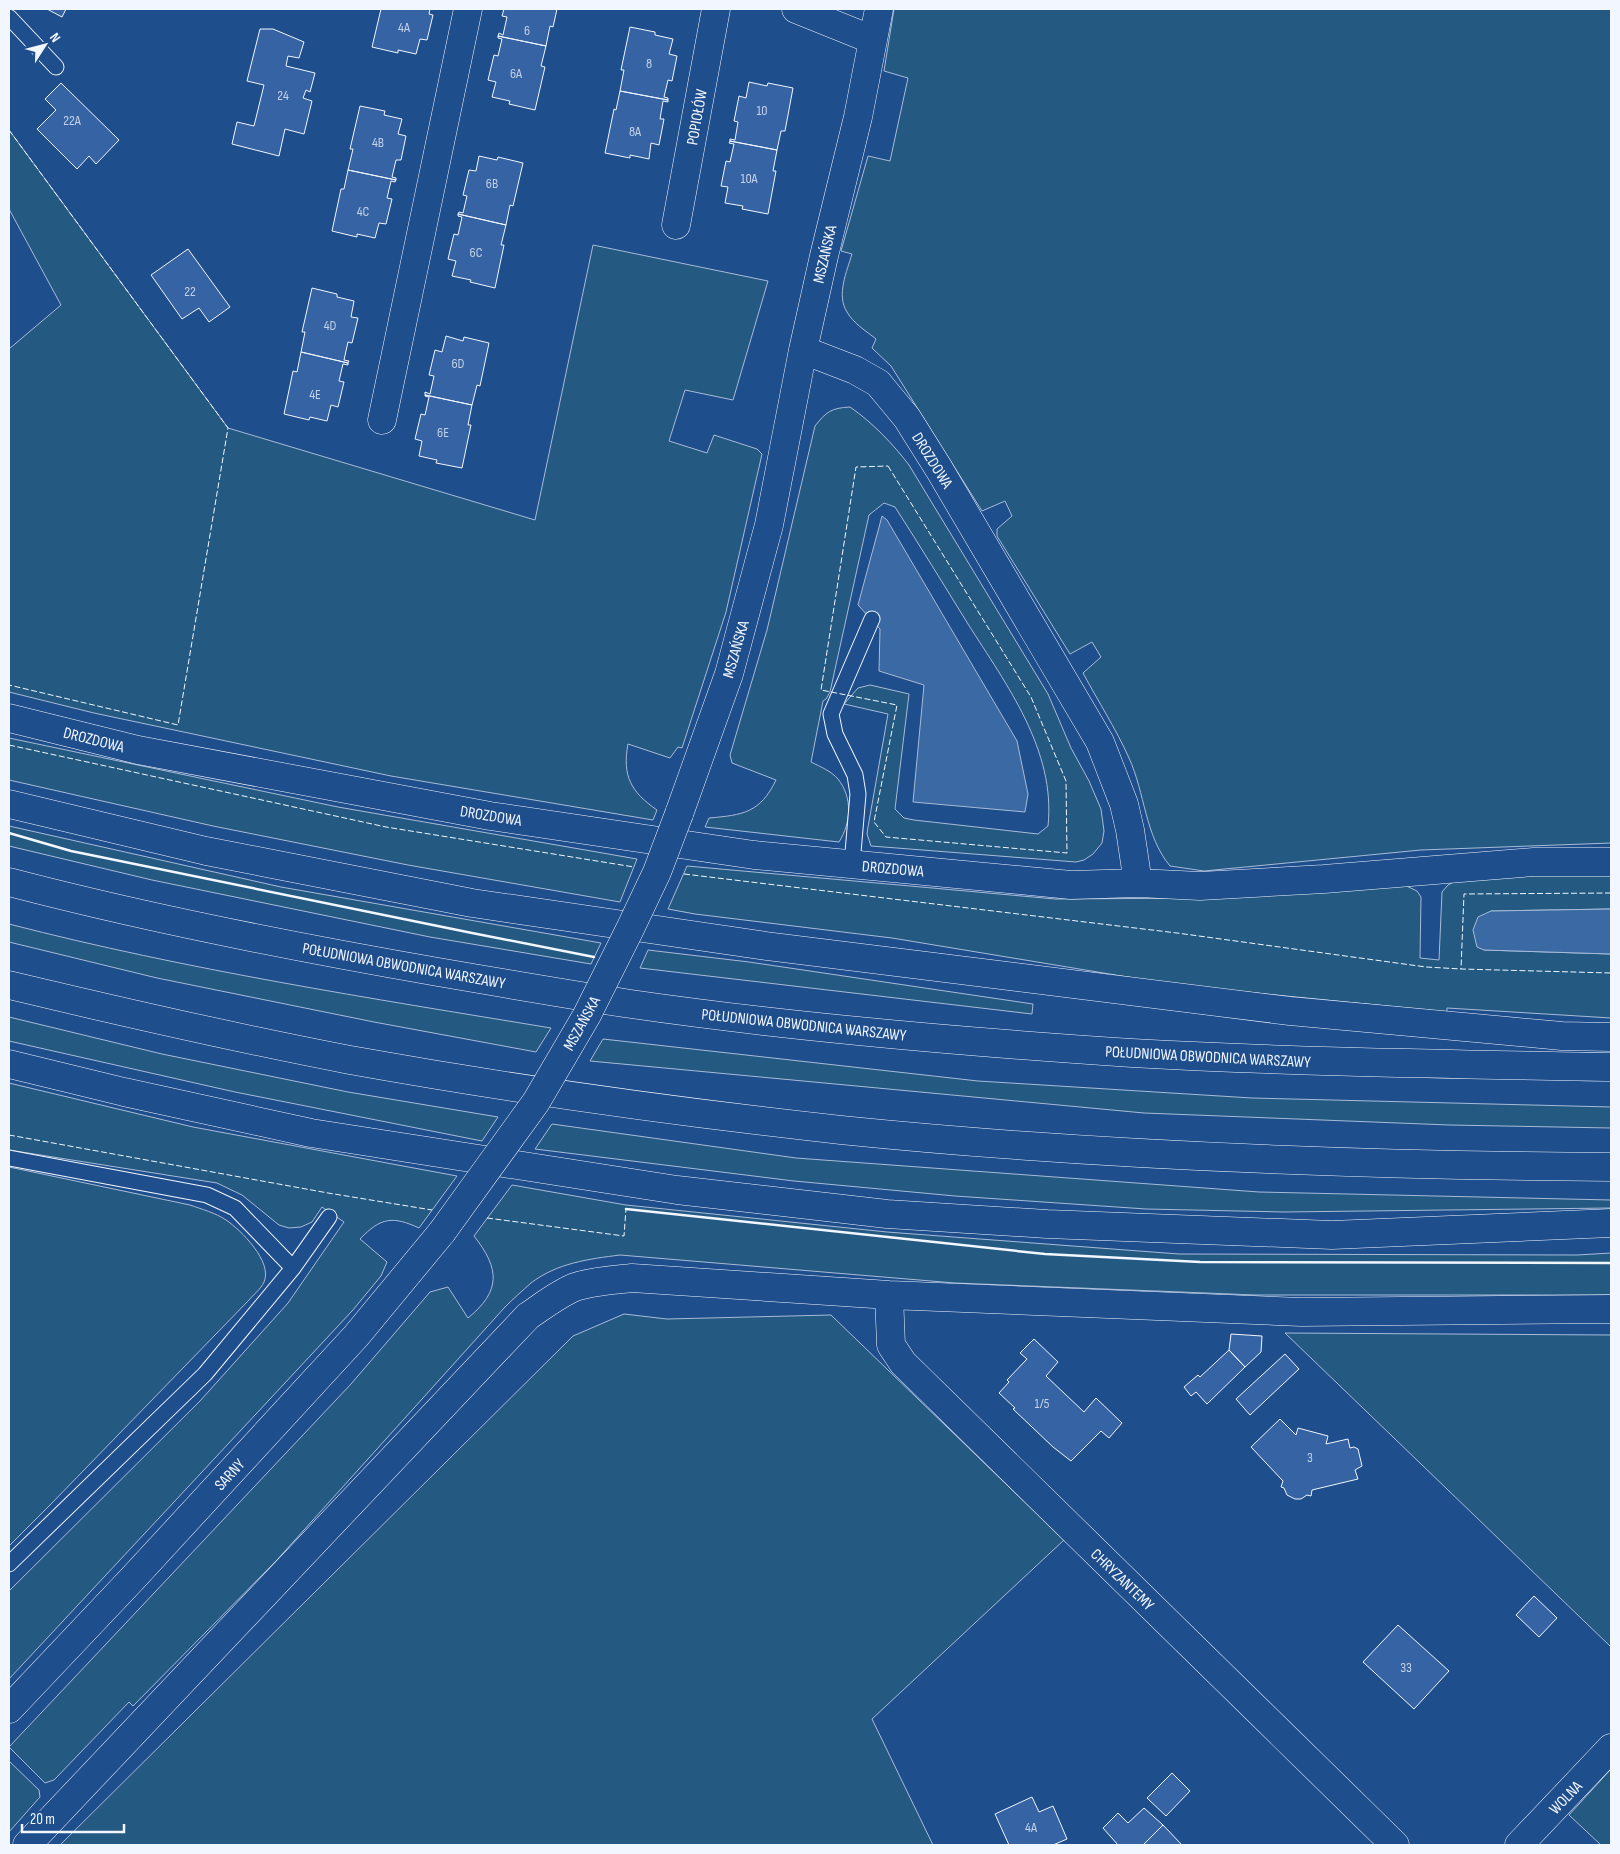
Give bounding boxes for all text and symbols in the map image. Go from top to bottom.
house number: 4A [398,19,411,36]
north arrow [20,20,70,70]
house number: 6 [524,22,530,39]
text: N [46,30,64,46]
house number: 8 [646,55,652,72]
house number: 6A [510,65,523,82]
house number: 24 [277,87,289,104]
street label: POPIOŁÓW [683,87,712,147]
house number: 10 [756,102,768,119]
house number: 22A [63,112,82,129]
house number: 8A [629,123,642,140]
house number: 4B [372,134,384,151]
house number: 10A [740,170,759,187]
house number: 6B [486,175,498,192]
house number: 4C [357,203,370,220]
street label: MSZAŃSKA [810,223,841,285]
house number: 6C [470,244,483,261]
house number: 22 [184,283,196,300]
house number: 4D [324,317,336,334]
house number: 6D [451,355,465,372]
house number: 4E [309,386,321,403]
house number: 6E [437,424,449,441]
street label: DROZDOWA [907,429,956,492]
street label: MSZAŃSKA [719,618,754,680]
street label: DROZDOWA [61,724,126,757]
street label: DROZDOWA [459,802,523,831]
street label: DROZDOWA [861,857,925,882]
street label: POŁUDNIOWA OBWODNICA WARSZAWY [301,939,507,994]
street label: MSZAŃSKA [560,993,605,1054]
street label: POŁUDNIOWA OBWODNICA WARSZAWY [701,1005,907,1046]
street label: POŁUDNIOWA OBWODNICA WARSZAWY [1105,1043,1311,1072]
house number: 1/5 [1035,1395,1050,1412]
house number: 3 [1307,1449,1313,1466]
street label: SARNY [211,1455,250,1495]
street label: CHRYZANTEMY [1086,1545,1158,1615]
house number: 33 [1400,1659,1412,1676]
street label: WOLNA [1546,1777,1587,1819]
scale bar [22,1802,125,1834]
text: 20 m [30,1810,55,1829]
house number: 4A [1025,1819,1038,1836]

